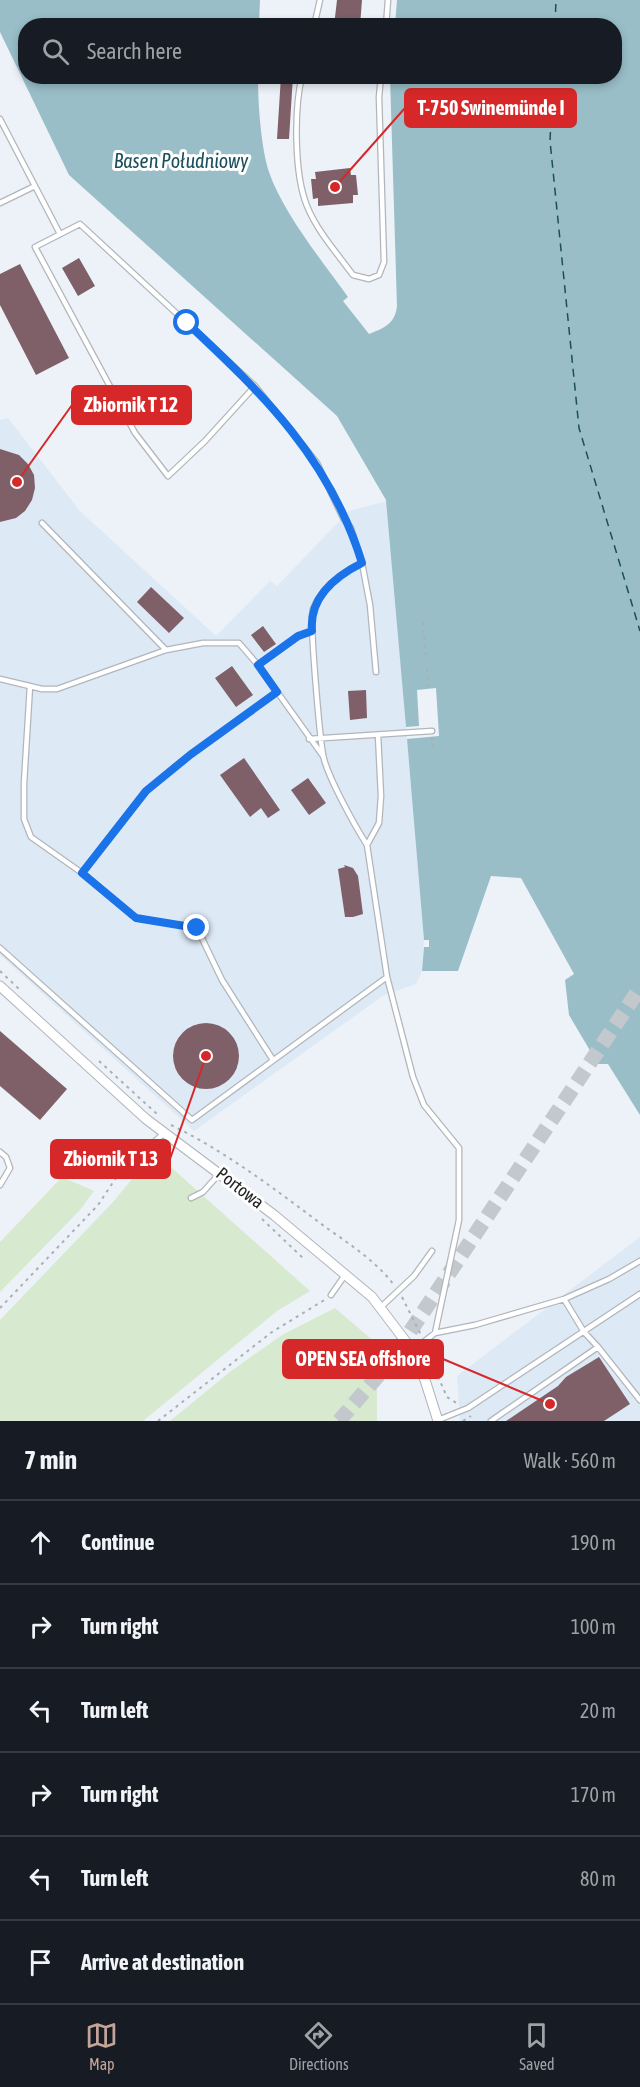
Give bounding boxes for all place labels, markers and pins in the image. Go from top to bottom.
callout: T-750 Swinemünde I [405,89,576,127]
callout: Zbiornik T 12 [72,386,191,424]
callout: Zbiornik T 13 [51,1140,170,1178]
callout: OPEN SEA offshore [283,1340,443,1378]

